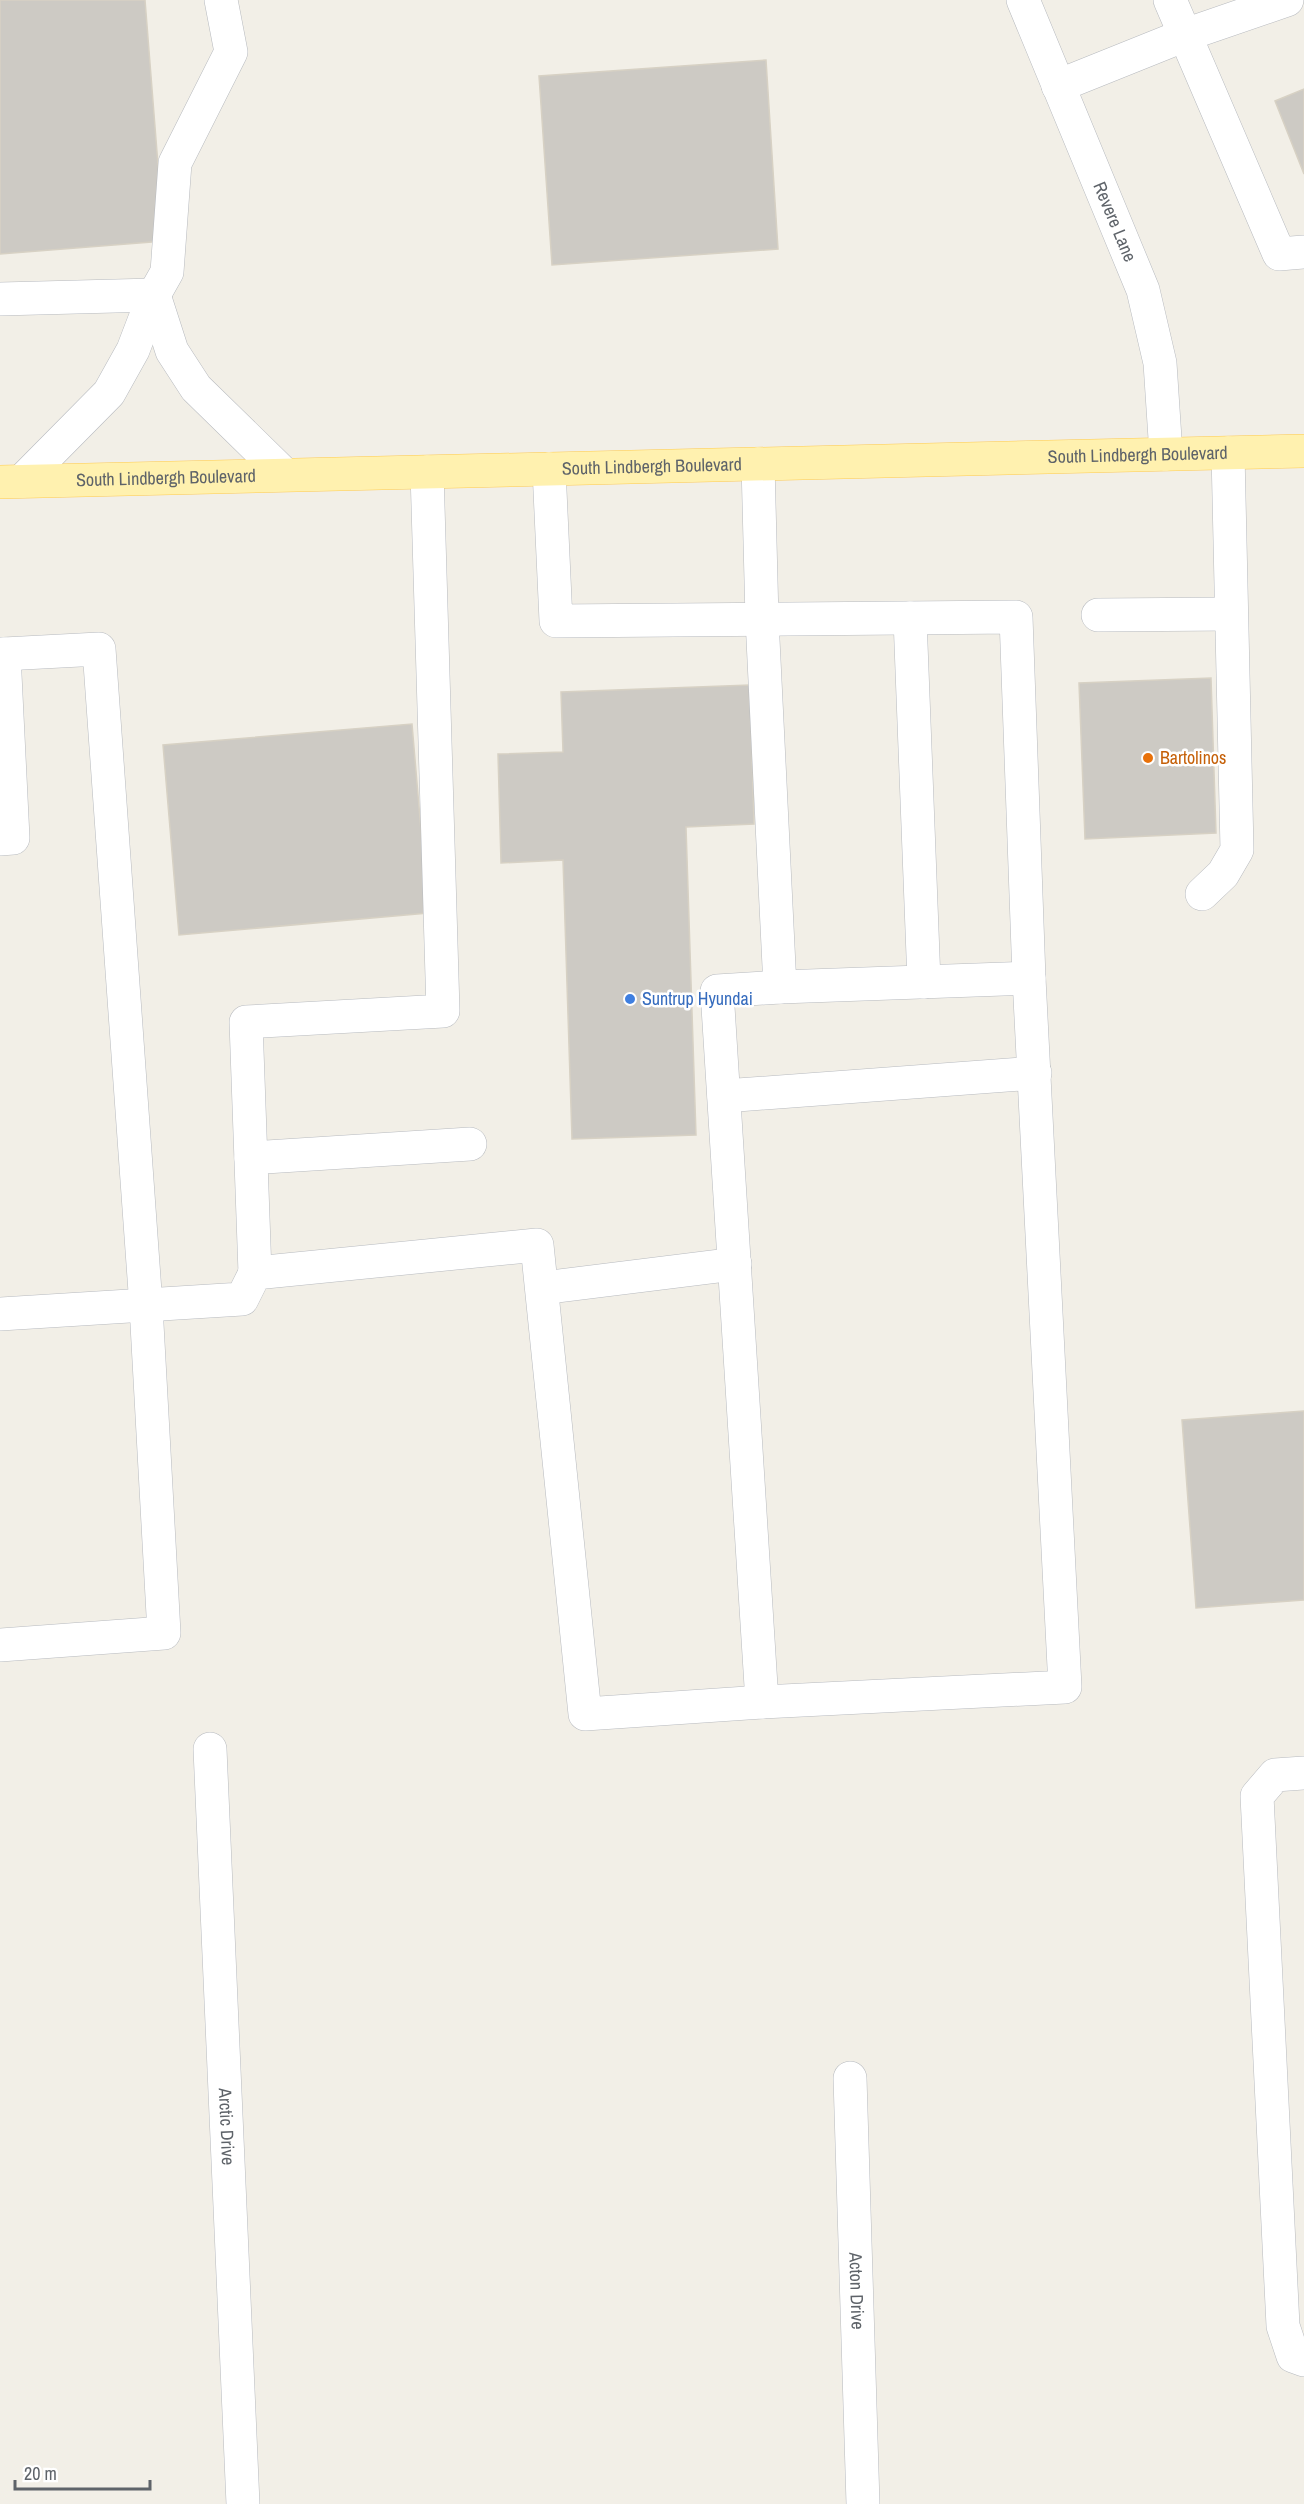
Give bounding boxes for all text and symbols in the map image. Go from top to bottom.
street label: Revere Lane [1088,178,1143,265]
street label: South Lindbergh Boulevard [1047,440,1228,469]
street label: South Lindbergh Boulevard [562,451,742,481]
street label: South Lindbergh Boulevard [76,463,256,492]
place label: Bartolinos [1160,745,1226,770]
marker: Bartolinos [1141,751,1155,765]
place label: Suntrup Hyundai [642,986,753,1011]
marker: Suntrup Hyundai [623,992,637,1006]
street label: Arctic Drive [213,2087,241,2166]
street label: Acton Drive [843,2251,871,2330]
scale bar [15,2453,150,2491]
text: 20 m [24,2461,57,2486]

